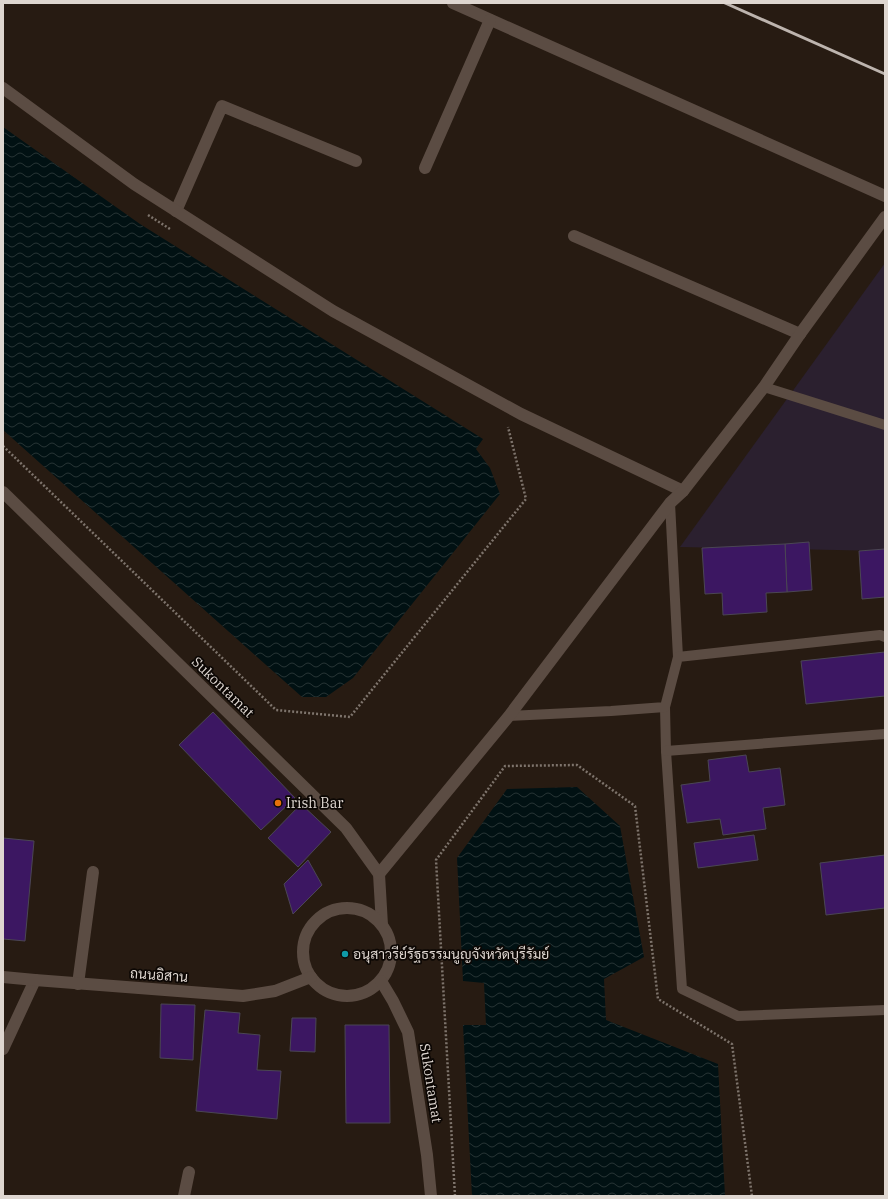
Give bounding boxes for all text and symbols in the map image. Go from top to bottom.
street label: Sukontamat [188,653,258,721]
place label: Irish Bar [286,794,344,812]
marker: Irish Bar [273,798,283,808]
place label: อนุสาวรีย์รัฐธรรมนูญจังหวัดบุรีรัมย์ [353,945,549,964]
marker: อนุสาวรีย์รัฐธรรมนูญจังหวัดบุรีรัมย์ [340,949,350,959]
street label: ถนนอิสาน [129,964,189,986]
street label: Sukontamat [416,1042,446,1124]

